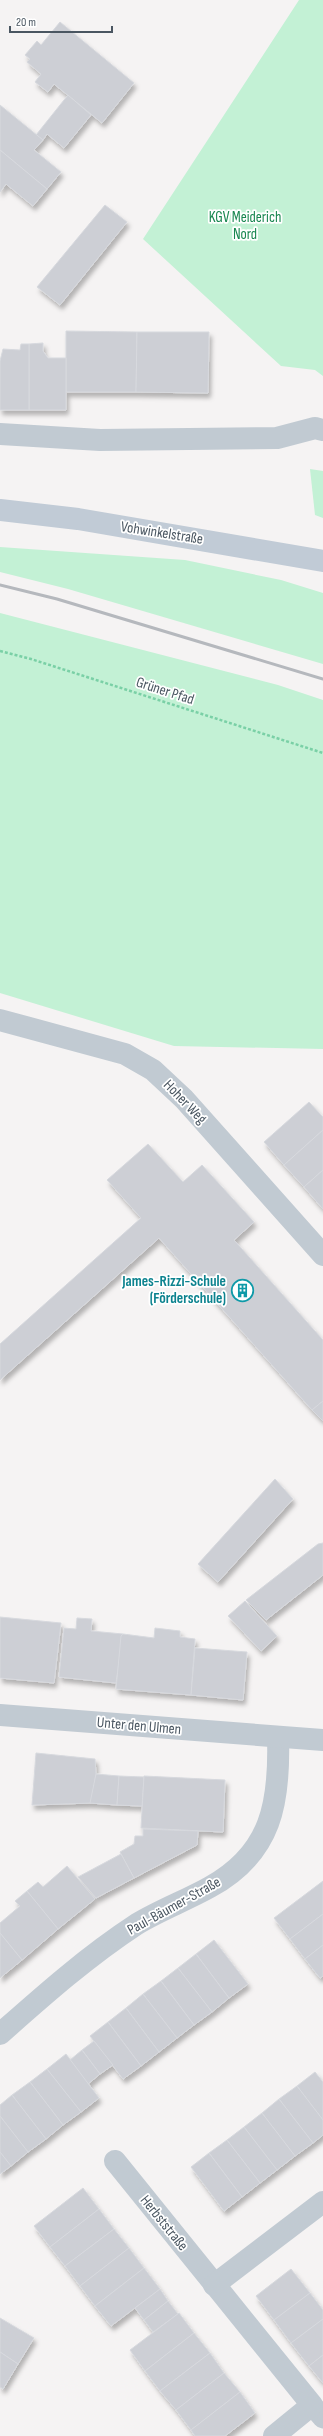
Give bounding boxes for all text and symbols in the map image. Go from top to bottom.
scale bar [10,8,112,34]
text: 20 m [16,15,36,30]
park label: KGV Meiderich Nord [209,208,281,244]
street label: Vohwinkelstraße [120,517,204,549]
street label: Grüner Pfad [134,673,196,709]
street label: Hoher Weg [159,1076,211,1128]
place label: James-Rizzi-Schule (Förderschule) [121,1272,226,1308]
building icon: James-Rizzi-Schule (Förderschule) [229,1277,255,1303]
street label: Unter den Ulmen [96,1713,182,1739]
street label: Paul-Bäumer-Straße [124,1873,224,1939]
street label: Herbststraße [136,2191,192,2255]

